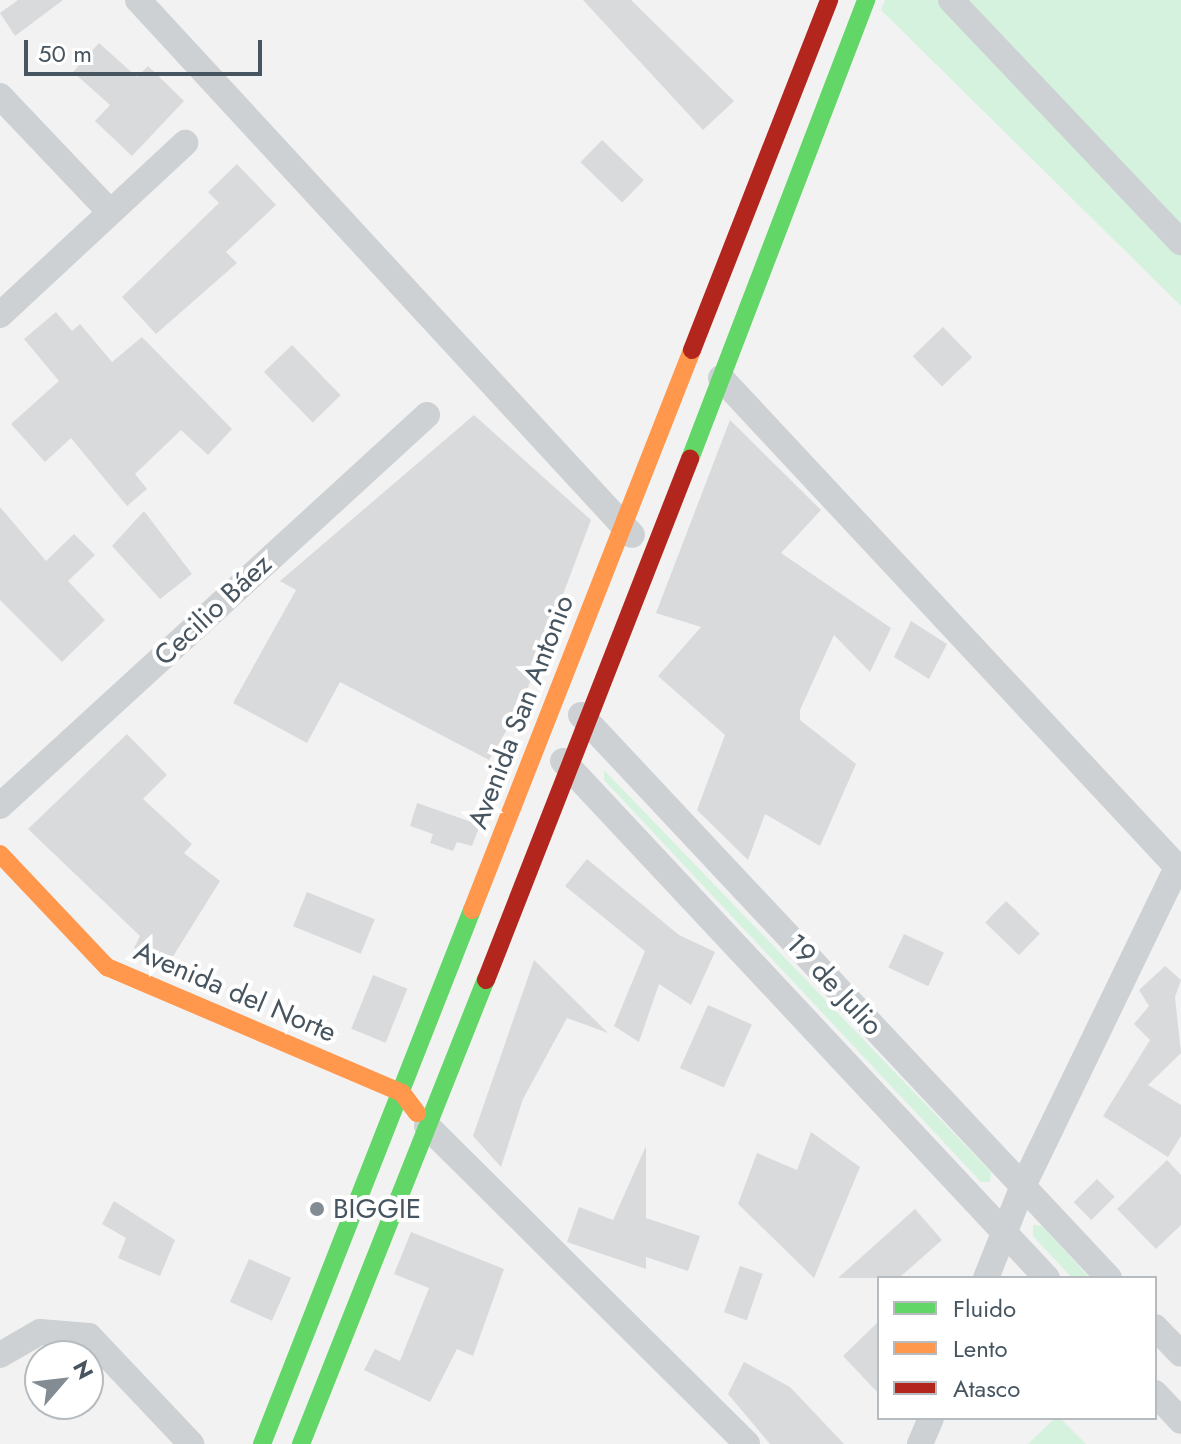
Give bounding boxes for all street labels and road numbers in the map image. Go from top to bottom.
street label: Cecilio Báez [148,547,278,673]
street label: Avenida San Antonio [461,590,581,834]
street label: 19 de Julio [779,927,889,1043]
street label: Avenida del Norte [129,934,341,1050]

